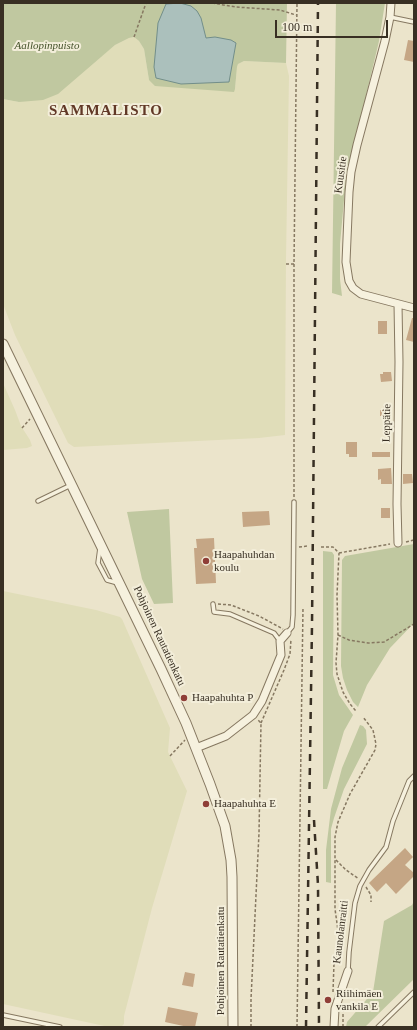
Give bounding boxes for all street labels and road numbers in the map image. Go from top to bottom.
street label: Kuusitie [332,156,350,194]
street label: Leppätie [380,404,394,442]
street label: Pohjoinen Rautatienkatu [130,584,188,688]
street label: Kaunolanraitti [331,900,351,964]
street label: Pohjoinen Rautatienkatu [214,907,228,1015]

